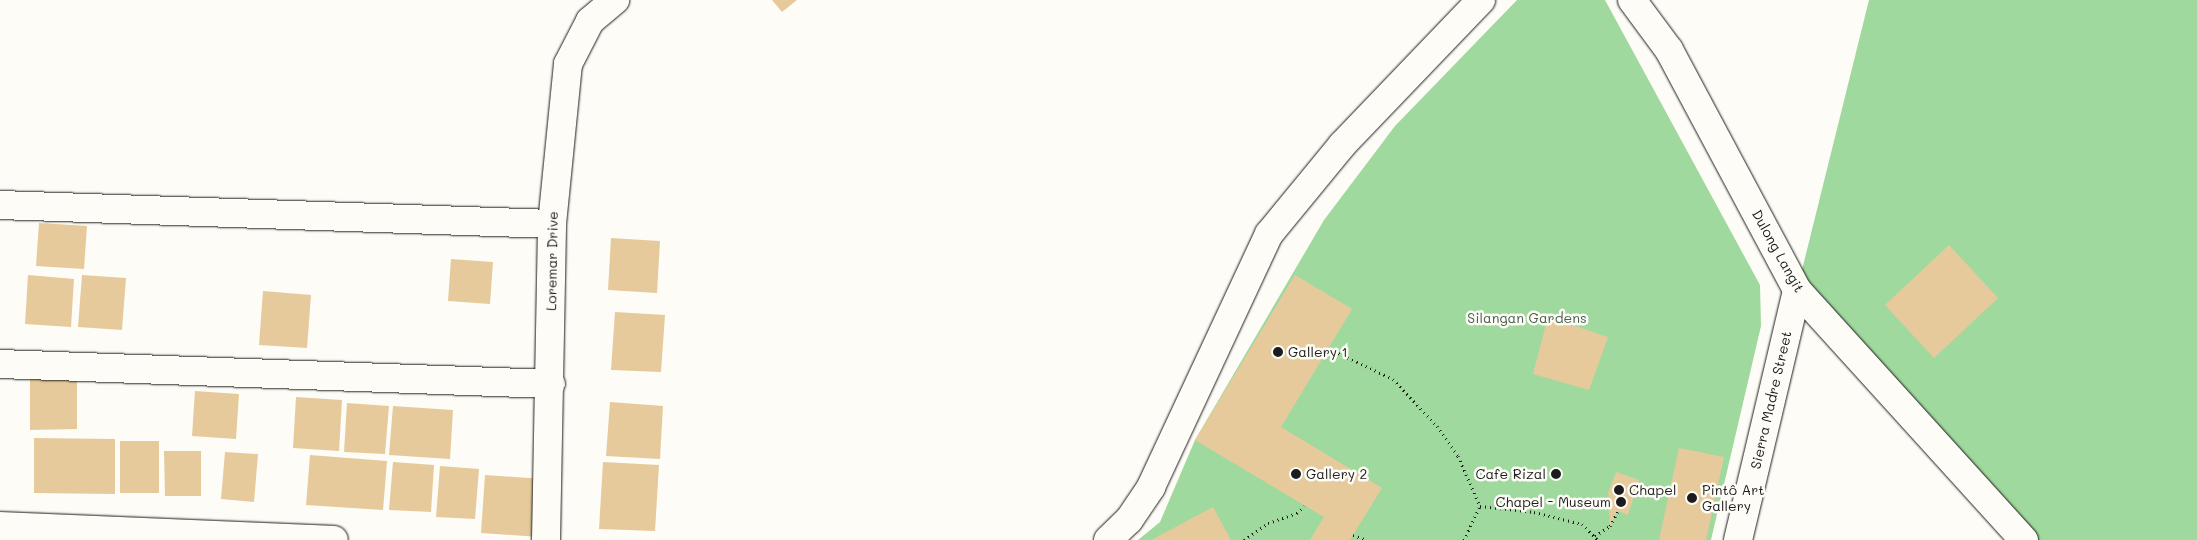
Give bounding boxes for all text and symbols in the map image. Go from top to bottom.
street label: Dulong Langit [1748,207,1808,295]
street label: Loremar Drive [543,211,561,311]
park label: Silangan Gardens [1467,310,1587,326]
street label: Sierra Madre Street [1747,329,1795,471]
place label: Gallery 1 [1288,344,1348,360]
marker: Gallery 1 [1272,346,1284,358]
place label: Gallery 2 [1306,466,1367,482]
place label: Cafe Rizal [1475,466,1546,482]
marker: Gallery 2 [1290,468,1302,480]
marker: Cafe Rizal [1550,468,1562,480]
place label: Chapel [1629,482,1676,498]
place label: Pintô Art Gallery [1702,482,1764,514]
marker: Chapel [1613,484,1625,496]
marker: Pintô Art Gallery [1686,492,1698,504]
place label: Chapel - Museum [1496,494,1611,510]
marker: Chapel - Museum [1615,496,1627,508]

